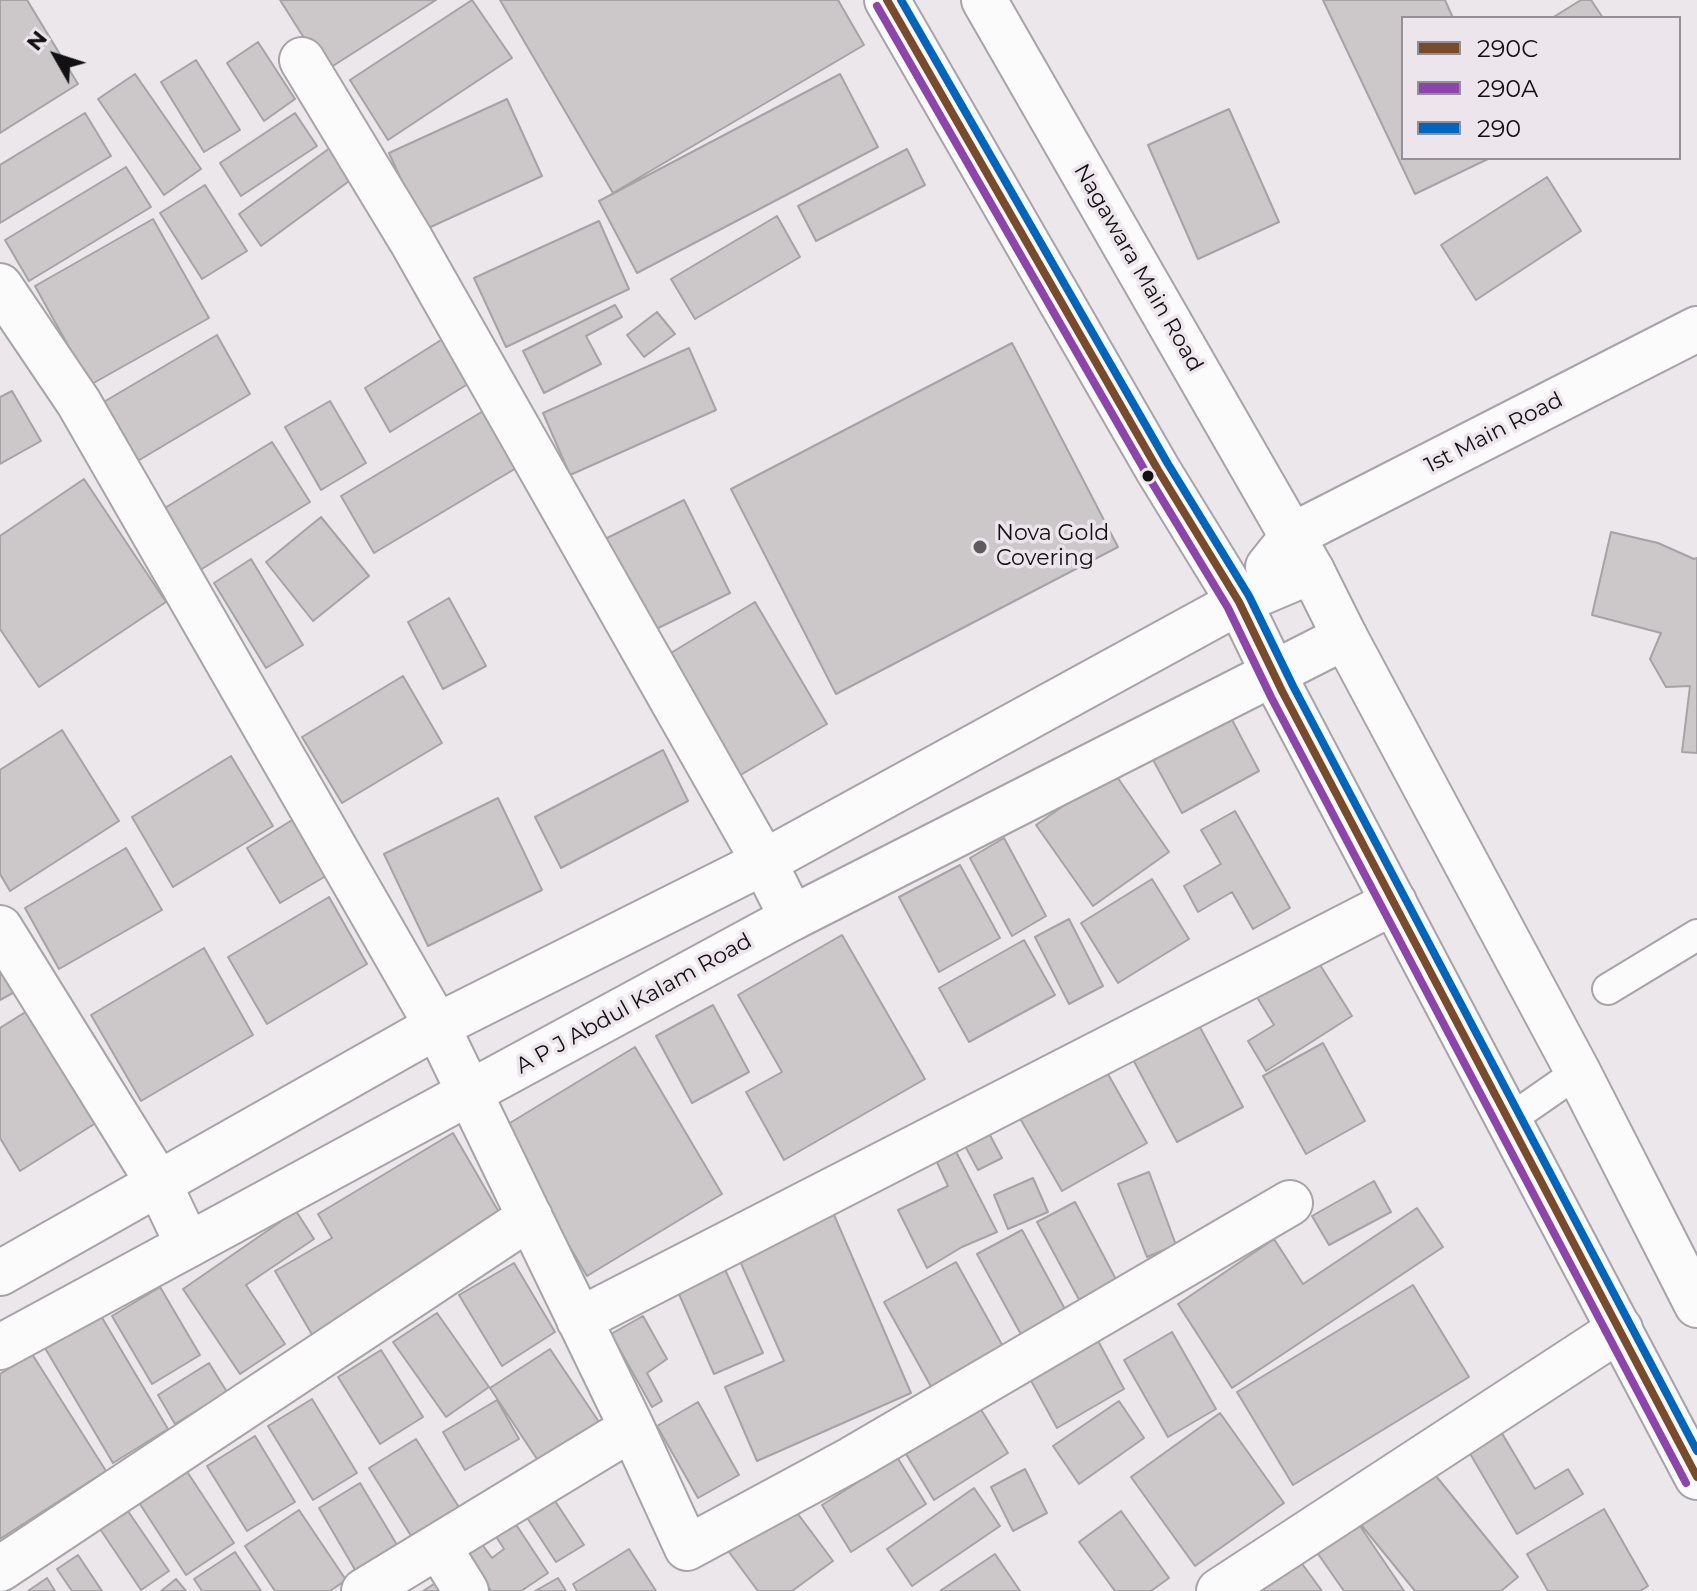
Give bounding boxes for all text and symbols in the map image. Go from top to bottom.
north arrow [16,16,96,96]
legend [1401,16,1681,160]
text: N [21,25,53,56]
text: 290C [1477,34,1538,63]
text: 290A [1477,74,1538,103]
text: 290 [1477,114,1521,143]
street label: Nagawara Main Road [1068,160,1208,376]
street label: 1st Main Road [1421,387,1567,479]
unlabelled marker [1140,468,1156,484]
place label: Nova Gold Covering [996,521,1109,572]
marker: Nova Gold Covering [971,538,989,556]
street label: A P J Abdul Kalam Road [511,928,757,1080]

